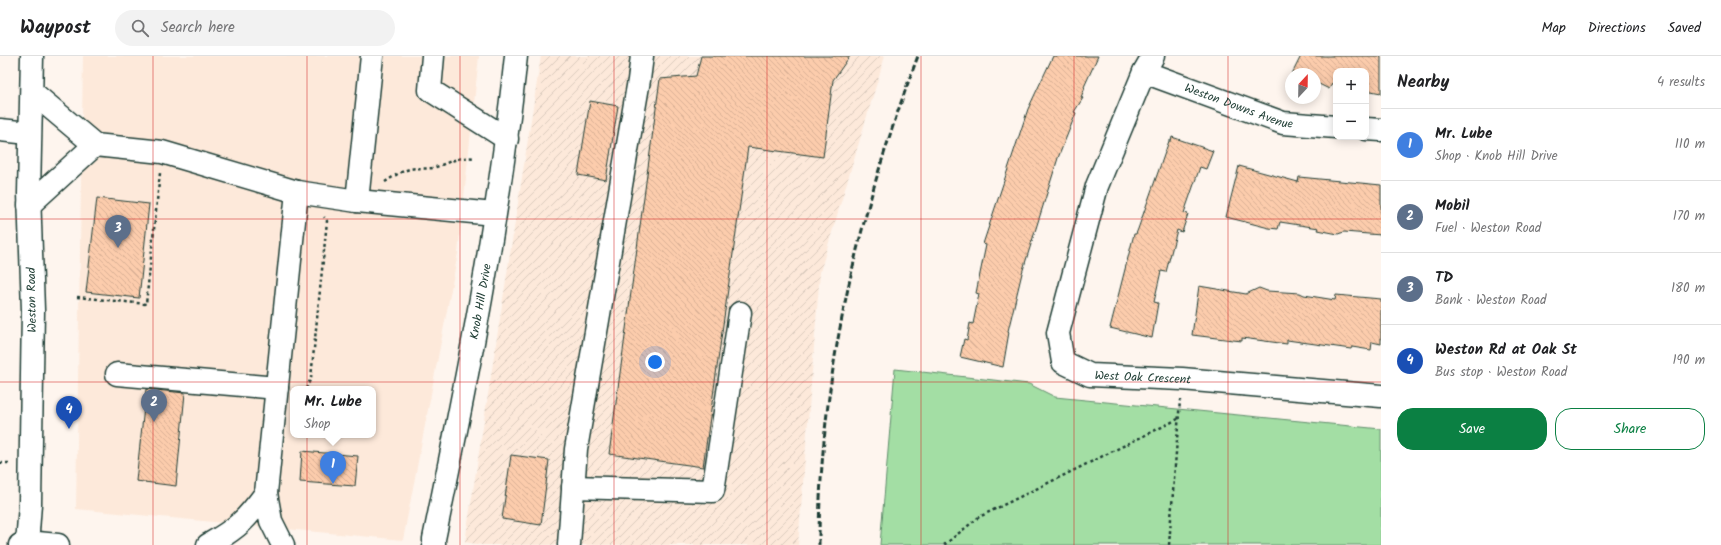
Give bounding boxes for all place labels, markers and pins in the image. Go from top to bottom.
pin: 3 [105,215,131,248]
pin: 2 [141,389,167,422]
pin: 4 [56,396,82,429]
pin: 1 [320,451,346,484]

